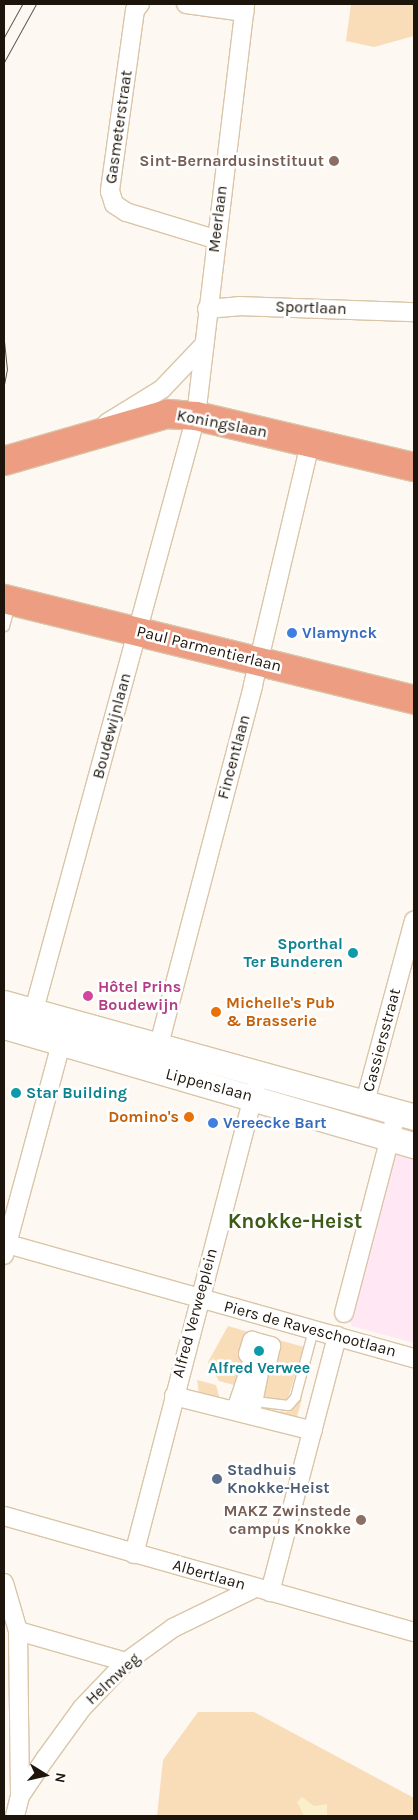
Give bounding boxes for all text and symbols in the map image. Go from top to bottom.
street label: Gasmeterstraat [102,69,136,185]
place label: Sint-Bernardusinstituut [139,151,324,171]
marker: Sint-Bernardusinstituut [328,155,340,167]
street label: Meerlaan [204,184,232,254]
street label: Sportlaan [275,297,347,319]
street label: Koningslaan [175,406,269,442]
street label: Paul Parmentierlaan [135,622,283,676]
place label: Vlamynck [302,623,377,643]
marker: Vlamynck [286,627,298,639]
street label: Boudewijnlaan [89,671,135,781]
street label: Fincentlaan [214,713,254,801]
place label: Sporthal Ter Bunderen [244,934,343,972]
marker: Sporthal Ter Bunderen [347,947,359,959]
place label: Hôtel Prins Boudewijn [98,977,181,1015]
street label: Cassiersstraat [359,986,405,1094]
marker: Hôtel Prins Boudewijn [82,990,94,1002]
place label: Michelle's Pub & Brasserie [226,993,335,1031]
marker: Michelle's Pub & Brasserie [210,1006,222,1018]
street label: Lippenslaan [164,1064,254,1106]
place label: Star Building [26,1083,127,1103]
marker: Star Building [10,1087,22,1099]
place label: Domino's [108,1107,179,1127]
marker: Domino's [183,1111,195,1123]
place label: Vereecke Bart [223,1113,327,1133]
marker: Vereecke Bart [207,1117,219,1129]
district label: Knokke-Heist [228,1208,362,1234]
street label: Alfred Verweeplein [168,1246,222,1380]
street label: Piers de Raveschootlaan [222,1297,398,1361]
marker: Alfred Verwee [253,1345,265,1357]
place label: Alfred Verwee [208,1358,310,1378]
place label: Stadhuis Knokke-Heist [227,1460,330,1498]
marker: Stadhuis Knokke-Heist [211,1473,223,1485]
place label: MAKZ Zwinstede campus Knokke [223,1501,351,1539]
marker: MAKZ Zwinstede campus Knokke [355,1514,367,1526]
street label: Albertlaan [170,1555,248,1595]
street label: Helmweg [82,1649,144,1709]
north arrow [20,1750,70,1800]
text: N [51,1771,70,1784]

